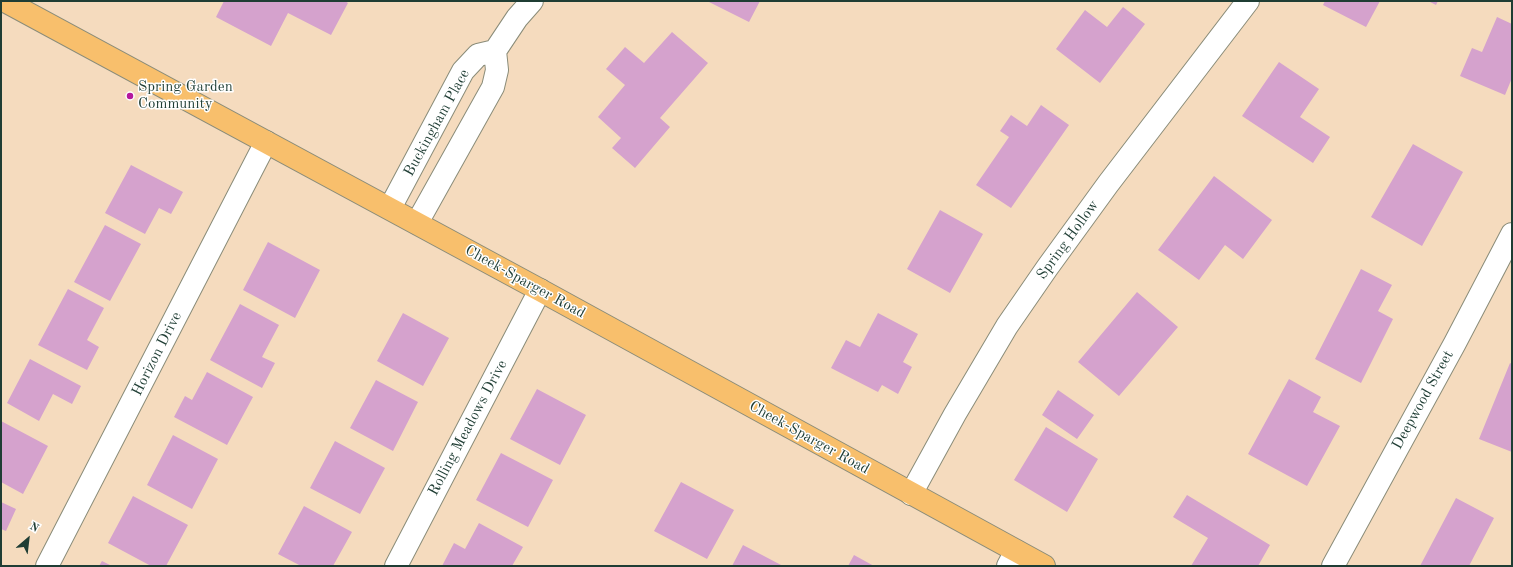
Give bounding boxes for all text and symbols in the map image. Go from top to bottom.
street label: Buckingham Place [400,66,474,180]
place label: Spring Garden Community [138,78,233,113]
marker: Spring Garden Community [125,91,135,101]
street label: Spring Hollow [1033,197,1103,283]
street label: Cheek-Sparger Road [462,241,588,323]
street label: Horizon Drive [128,309,186,399]
street label: Deepwood Street [1388,347,1458,453]
street label: Rolling Meadows Drive [425,357,511,499]
street label: Cheek-Sparger Road [746,397,872,479]
north arrow [8,519,48,559]
text: N [28,521,40,535]

